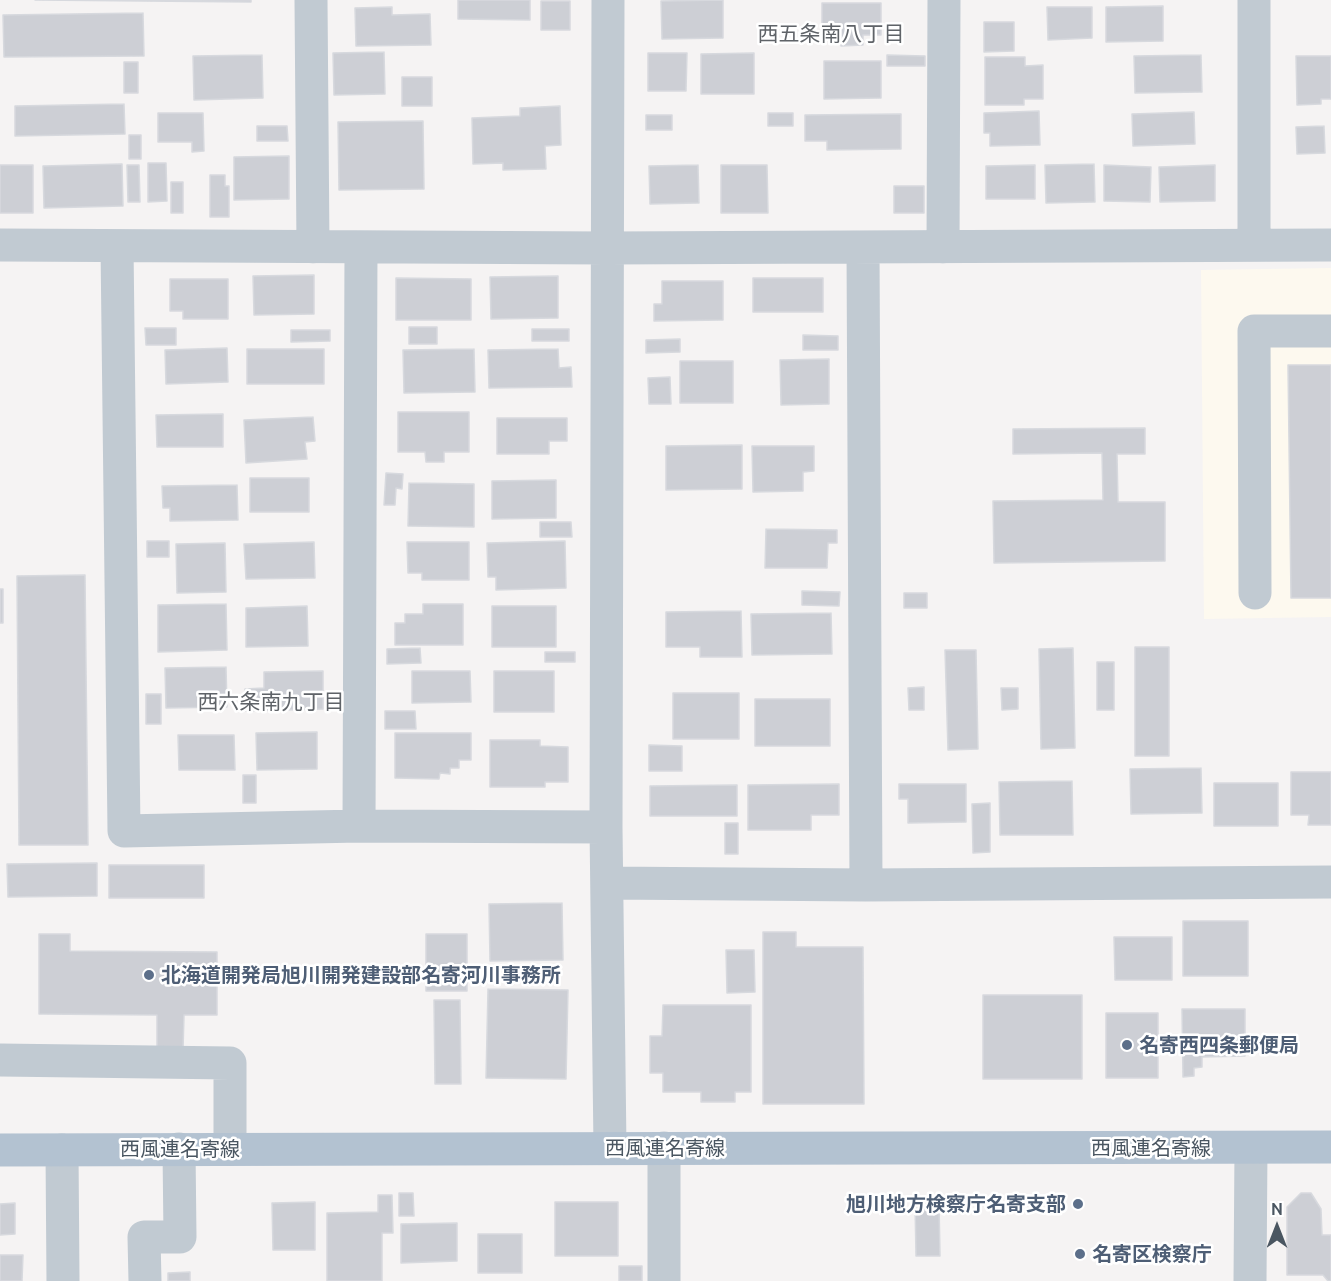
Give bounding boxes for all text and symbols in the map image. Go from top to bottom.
district label: 西五条南八丁目 [758,21,904,47]
district label: 西六条南九丁目 [198,689,344,715]
place label: 北海道開発局旭川開発建設部名寄河川事務所 [161,963,561,987]
marker: 北海道開発局旭川開発建設部名寄河川事務所 [142,968,156,982]
place label: 名寄西四条郵便局 [1139,1033,1299,1057]
marker: 名寄西四条郵便局 [1120,1038,1134,1052]
street label: 西風連名寄線 [605,1136,725,1160]
street label: 西風連名寄線 [1091,1136,1211,1160]
street label: 西風連名寄線 [120,1137,240,1161]
place label: 旭川地方検察庁名寄支部 [846,1192,1066,1216]
marker: 旭川地方検察庁名寄支部 [1071,1197,1085,1211]
north arrow [1247,1197,1307,1257]
text: N [1271,1200,1283,1218]
place label: 名寄区検察庁 [1092,1242,1212,1266]
marker: 名寄区検察庁 [1073,1247,1087,1261]

